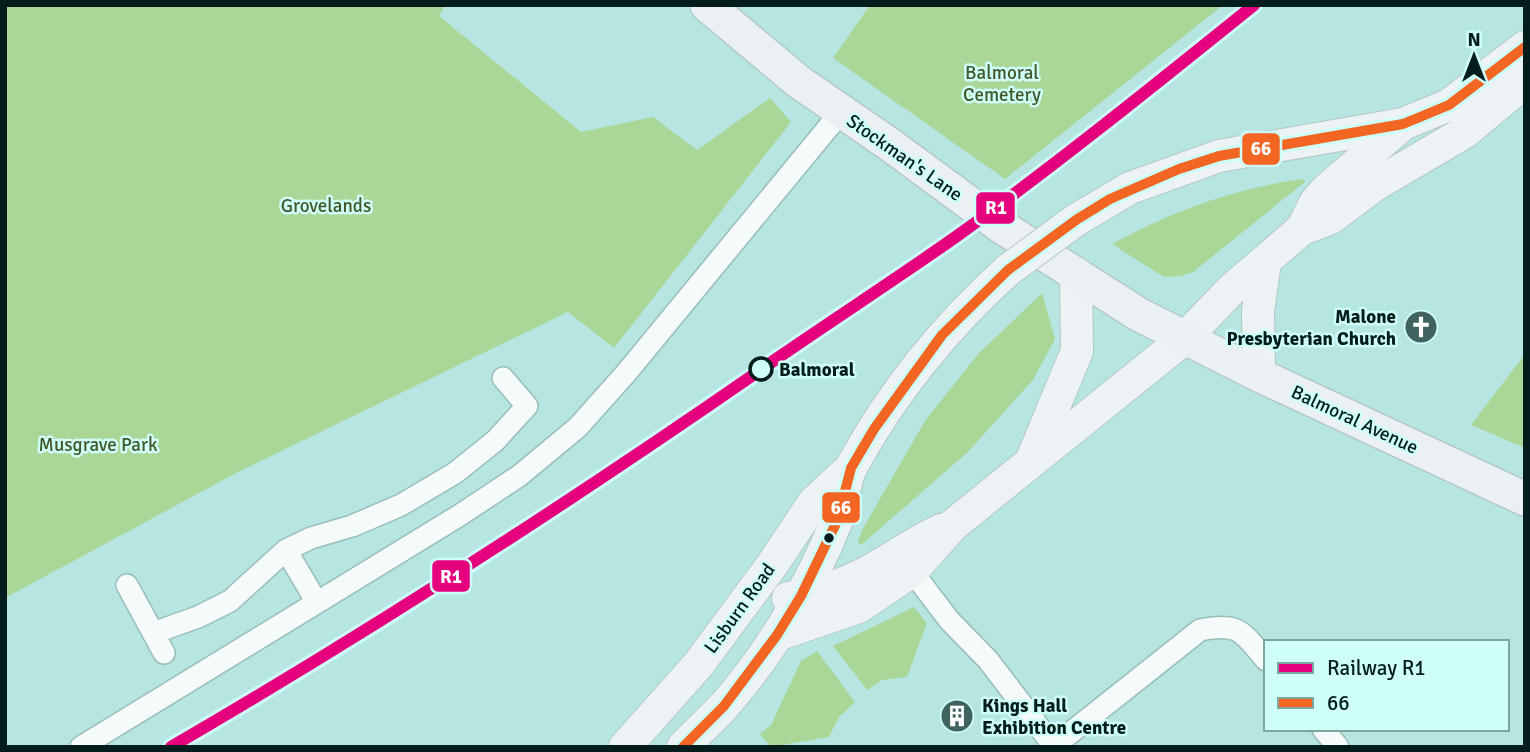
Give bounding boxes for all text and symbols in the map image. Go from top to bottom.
north arrow [1439,21,1509,91]
text: N [1467,28,1481,52]
park label: Balmoral Cemetery [963,61,1041,107]
street label: Stockman's Lane [842,109,967,207]
line badge: 66 [1241,132,1281,166]
text: 66 [1251,137,1271,161]
line badge: R1 [975,191,1016,225]
park label: Grovelands [281,194,371,218]
text: R1 [985,196,1007,220]
place label: Malone Presbyterian Church [1227,305,1396,351]
church icon: Malone Presbyterian Church [1402,308,1440,346]
marker: Balmoral [749,357,773,381]
place label: Balmoral [779,358,855,382]
street label: Balmoral Avenue [1287,380,1422,460]
park label: Musgrave Park [39,433,158,457]
line badge: 66 [821,491,861,524]
text: 66 [831,496,851,520]
unlabelled marker [822,531,836,545]
line badge: R1 [431,559,471,593]
street label: Lisburn Road [699,559,781,658]
text: R1 [440,565,462,589]
legend [1264,640,1509,731]
text: Railway R1 [1327,655,1426,681]
text: 66 [1327,690,1350,716]
place label: Kings Hall Exhibition Centre [982,694,1126,740]
building icon: Kings Hall Exhibition Centre [938,697,976,735]

